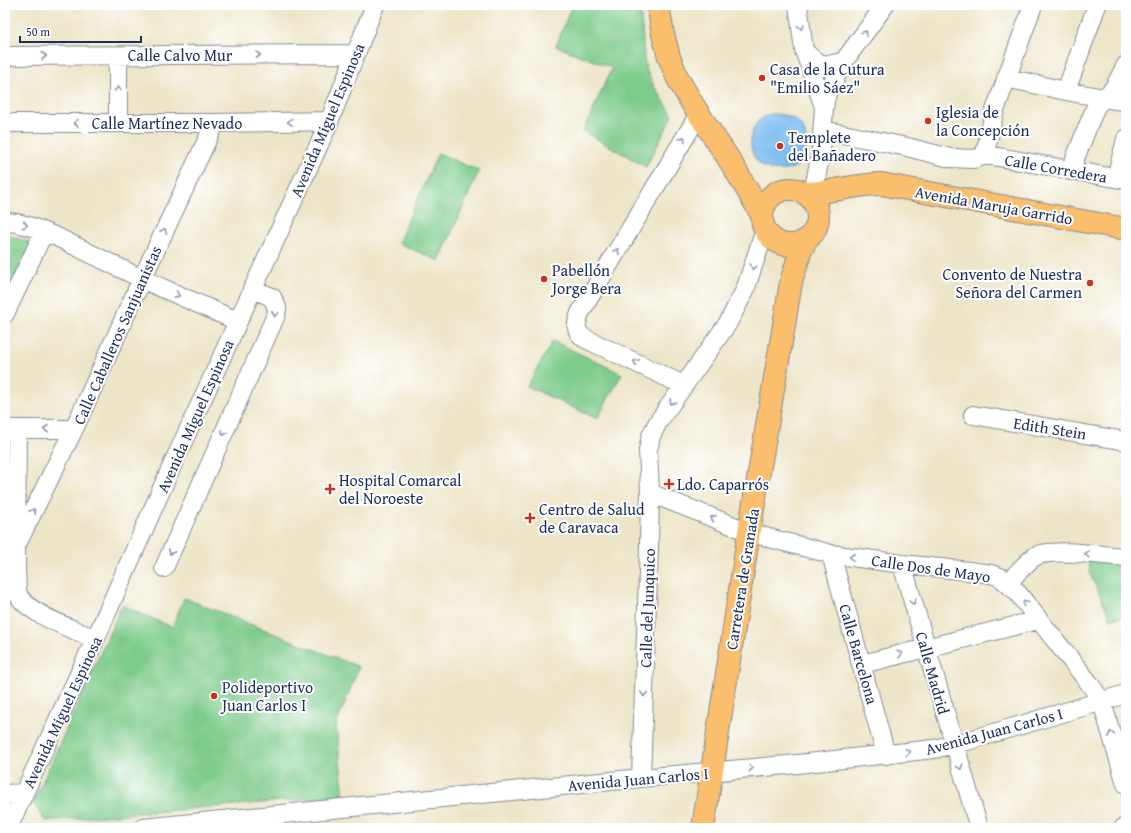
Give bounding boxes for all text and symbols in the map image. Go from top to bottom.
scale bar [20,18,141,44]
text: 50 m [26,23,50,40]
one-way arrow [796,24,805,30]
one-way arrow [860,30,867,37]
street label: Avenida Miguel Espinosa [284,39,371,201]
street label: Calle Calvo Mur [128,43,233,67]
one-way arrow [255,51,261,59]
one-way arrow [41,52,47,60]
place label: Casa de la Cutura "Emilio Sáez" [770,57,885,99]
marker: Casa de la Cutura "Emilio Sáez" [757,73,767,83]
one-way arrow [114,86,122,92]
place label: Iglesia de la Concepción [936,100,1029,142]
street label: Calle Martínez Nevado [92,111,242,135]
marker: Iglesia de la Concepción [923,116,933,126]
one-way arrow [287,118,293,126]
one-way arrow [73,119,79,127]
place label: Templete del Bañadero [788,125,876,167]
one-way arrow [679,136,686,143]
marker: Templete del Bañadero [775,141,785,151]
street label: Calle Corredera [1003,147,1110,189]
street label: Avenida Maruja Garrido [913,179,1075,231]
one-way arrow [22,221,28,229]
one-way arrow [159,228,167,235]
street label: Calle Caballeros Sanjuanistas [67,242,167,428]
one-way arrow [612,248,619,255]
place label: Pabellón Jorge Bera [550,258,622,300]
place label: Convento de Nuestra Señora del Carmen [943,262,1082,304]
one-way arrow [749,264,757,271]
marker: Pabellón Jorge Bera [539,274,549,284]
marker: Convento de Nuestra Señora del Carmen [1085,278,1095,288]
one-way arrow [173,290,181,298]
one-way arrow [272,311,280,317]
street label: Avenida Miguel Espinosa [150,335,240,496]
one-way arrow [632,359,640,367]
one-way arrow [669,398,677,405]
street label: Edith Stein [1012,410,1088,446]
one-way arrow [43,425,49,433]
one-way arrow [221,429,229,437]
place label: Hospital Comarcal del Noroeste [339,468,462,510]
place label: Ldo. Caparrós [677,472,769,496]
marker: Ldo. Caparrós [664,479,674,489]
marker: Hospital Comarcal del Noroeste [324,483,336,495]
place label: Centro de Salud de Caravaca [539,497,645,539]
street label: Carretera de Granada [719,506,765,652]
one-way arrow [29,508,36,515]
marker: Centro de Salud de Caravaca [524,512,536,524]
one-way arrow [710,514,717,522]
one-way arrow [168,548,176,555]
street label: Calle del Junquico [633,548,661,668]
street label: Calle Dos de Mayo [870,548,992,588]
one-way arrow [1084,550,1090,559]
one-way arrow [849,553,855,562]
one-way arrow [908,598,917,605]
street label: Calle Barcelona [833,601,885,707]
one-way arrow [1023,601,1030,608]
street label: Calle Madrid [910,629,956,718]
street label: Avenida Miguel Espinosa [16,632,108,792]
one-way arrow [896,650,903,659]
place label: Polideportivo Juan Carlos I [220,675,313,717]
marker: Polideportivo Juan Carlos I [209,691,219,701]
one-way arrow [640,691,648,697]
street label: Avenida Juan Carlos I [923,701,1065,761]
one-way arrow [1107,730,1116,737]
one-way arrow [905,748,911,757]
street label: Avenida Juan Carlos I [567,761,709,797]
one-way arrow [955,763,964,770]
one-way arrow [748,764,754,773]

